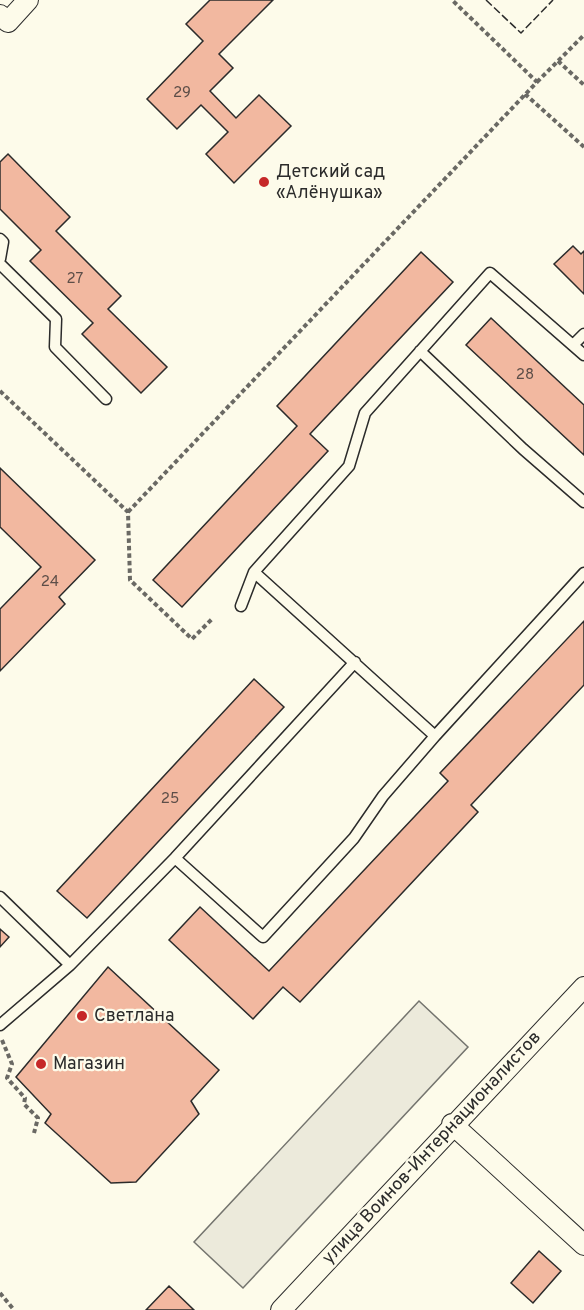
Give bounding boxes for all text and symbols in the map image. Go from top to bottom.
house number: 29 [173,84,191,103]
place label: Детский сад «Алёнушка» [276,161,385,205]
marker: Детский сад «Алёнушка» [257,175,271,189]
house number: 27 [67,270,84,289]
house number: 28 [516,366,534,385]
house number: 24 [41,573,59,592]
house number: 25 [161,790,179,809]
place label: Светлана [94,1005,174,1028]
marker: Светлана [75,1009,89,1023]
street label: улица Воинов-Интернационалистов [318,1027,546,1269]
place label: Магазин [53,1053,125,1076]
marker: Магазин [34,1057,48,1071]

